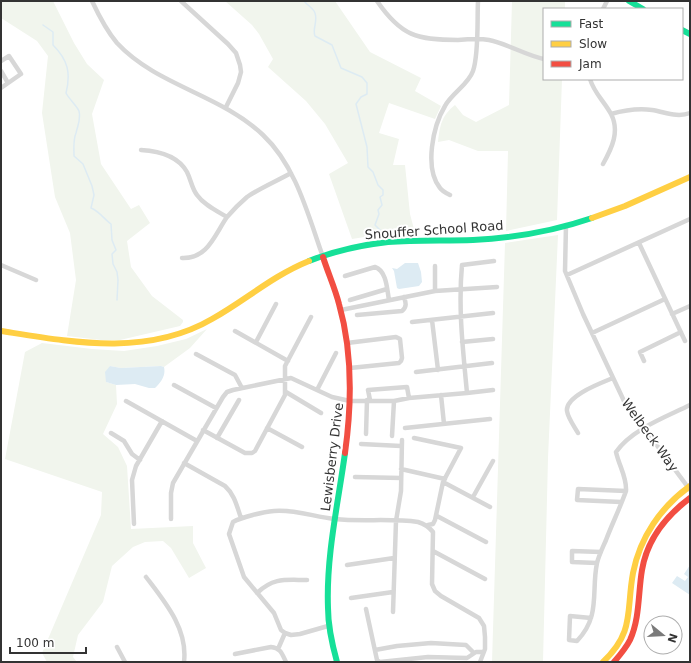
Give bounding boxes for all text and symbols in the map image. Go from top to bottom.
legend [543,8,683,80]
text: Fast [579,17,603,31]
text: Slow [579,37,607,51]
text: Jam [578,57,602,71]
street label: Snouffer School Road [364,218,504,242]
street label: Welbeck Way [619,396,682,475]
street label: Lewisberry Drive [318,402,346,512]
north arrow [643,615,683,655]
scale bar [10,629,86,655]
text: N [664,632,680,644]
text: 100 m [16,636,54,650]

